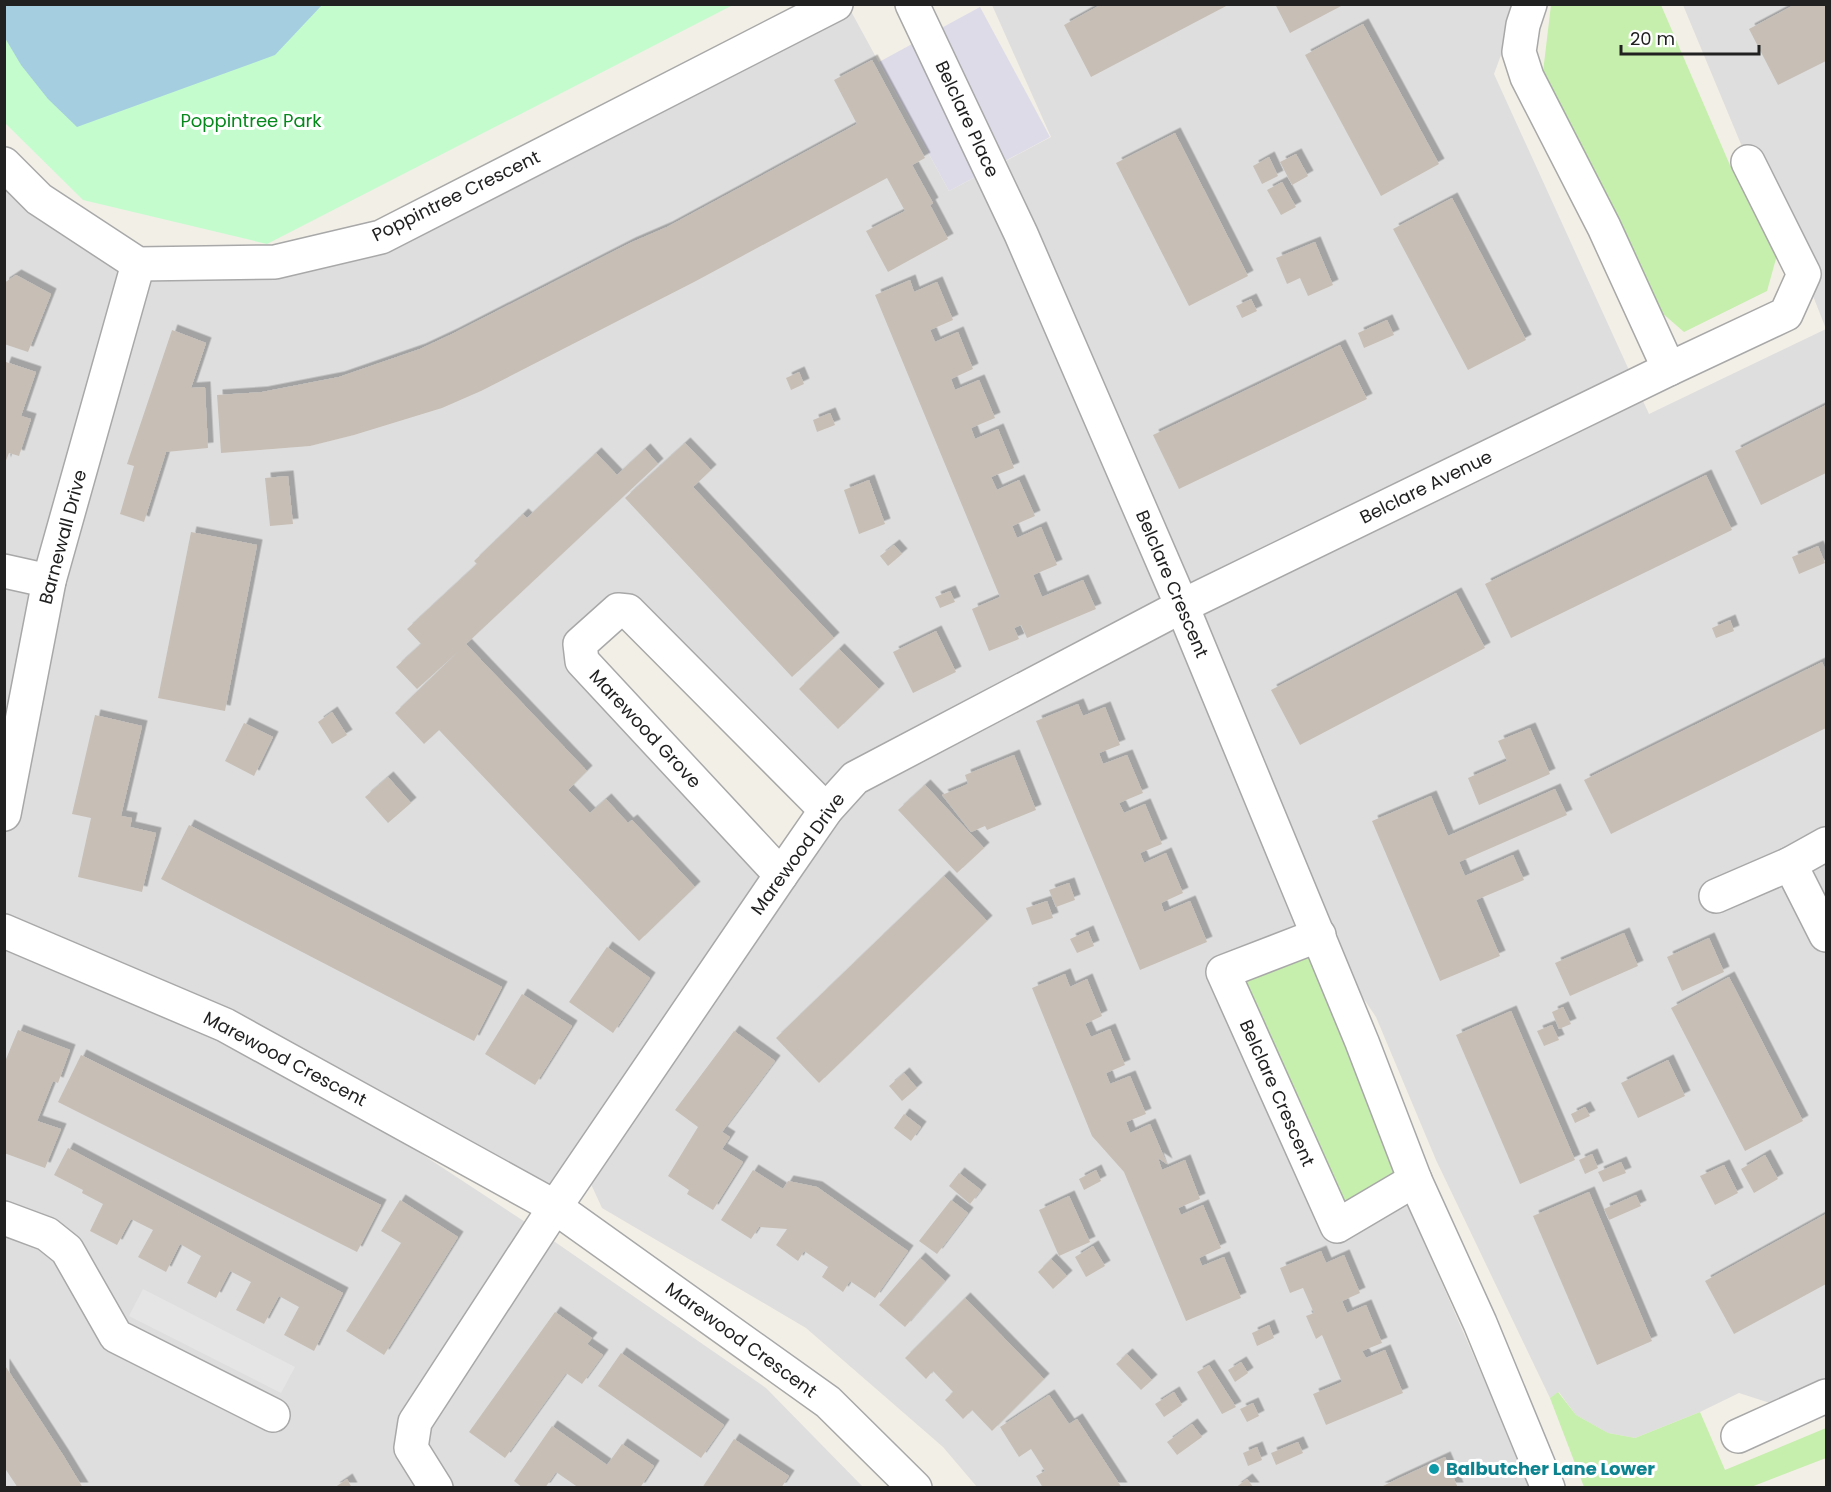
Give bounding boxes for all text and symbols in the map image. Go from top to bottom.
scale bar [1621,18,1759,56]
text: 20 m [1630,26,1675,51]
street label: Belclare Place [930,56,1005,181]
park label: Poppintree Park [180,108,322,133]
street label: Poppintree Crescent [368,144,544,247]
street label: Belclare Avenue [1355,444,1496,529]
street label: Barnewall Drive [33,467,92,607]
street label: Belclare Crescent [1130,506,1215,661]
street label: Marewood Grove [584,664,707,793]
street label: Marewood Drive [745,788,850,920]
street label: Marewood Crescent [199,1005,371,1112]
street label: Belclare Crescent [1234,1015,1321,1170]
street label: Marewood Crescent [660,1276,822,1403]
place label: Balbutcher Lane Lower [1446,1456,1655,1481]
marker: Balbutcher Lane Lower [1427,1462,1441,1476]

